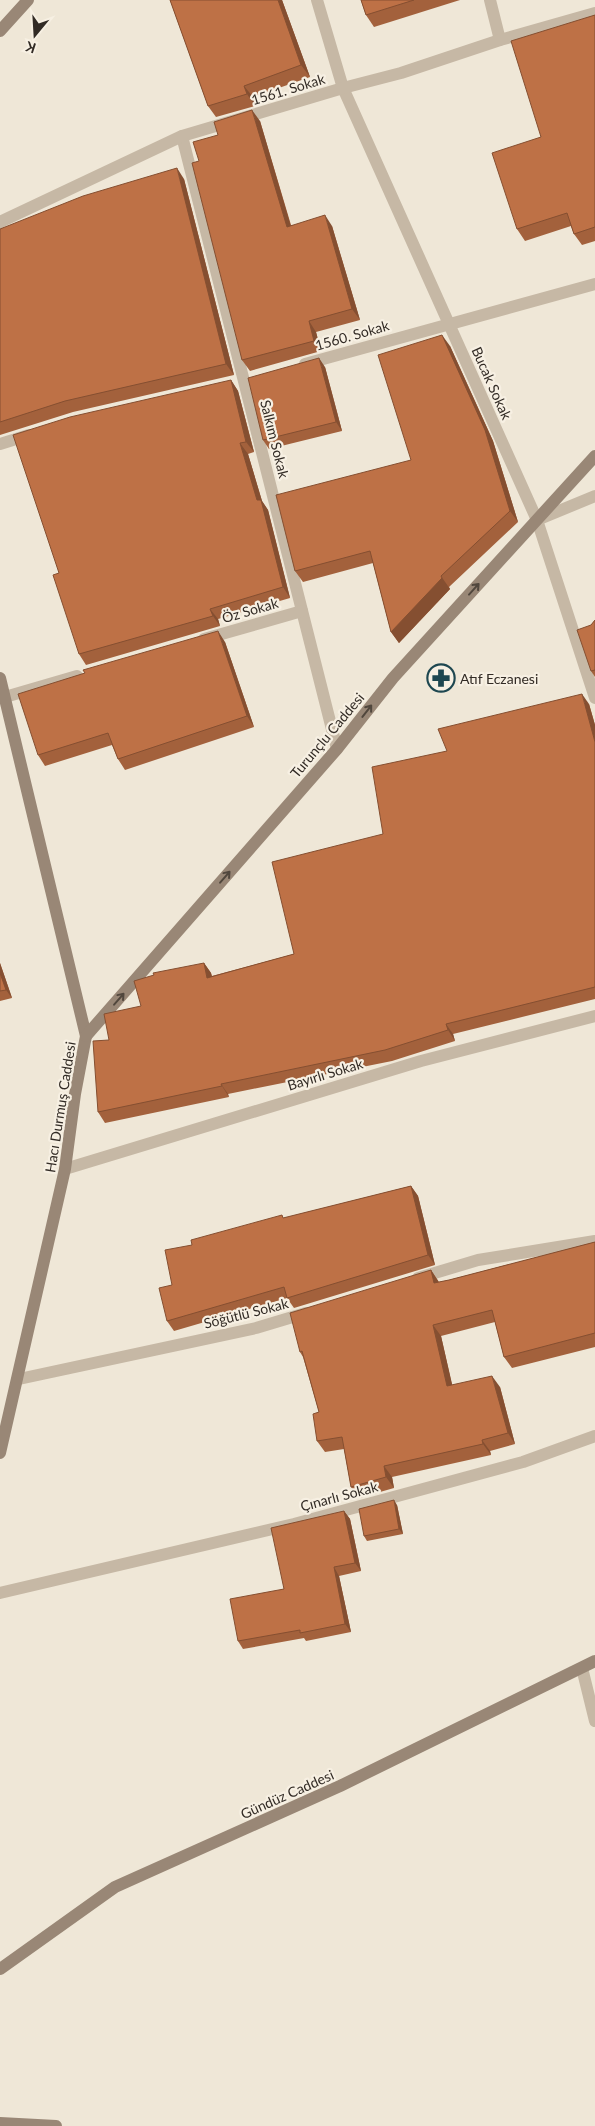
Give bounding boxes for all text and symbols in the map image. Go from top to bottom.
north arrow [10,10,60,60]
text: K [23,38,38,57]
street label: 1561. Sokak [249,69,328,108]
street label: 1560. Sokak [313,316,392,354]
street label: Bucak Sokak [468,344,516,423]
street label: Salkım Sokak [257,398,293,481]
one-way arrow [468,582,480,595]
street label: Öz Sokak [220,594,281,626]
pharmacy icon: Atıf Eczanesi [426,663,456,693]
place label: Atıf Eczanesi [460,670,538,687]
street label: Turunçlu Caddesi [287,689,367,781]
one-way arrow [361,705,372,718]
one-way arrow [220,870,231,883]
one-way arrow [113,993,124,1006]
street label: Hacı Durmuş Caddesi [41,1040,79,1174]
street label: Bayırlı Sokak [285,1054,366,1094]
street label: Söğütlü Sokak [202,1294,291,1332]
street label: Çınarlı Sokak [298,1477,380,1514]
street label: Gündüz Caddesi [238,1766,336,1822]

